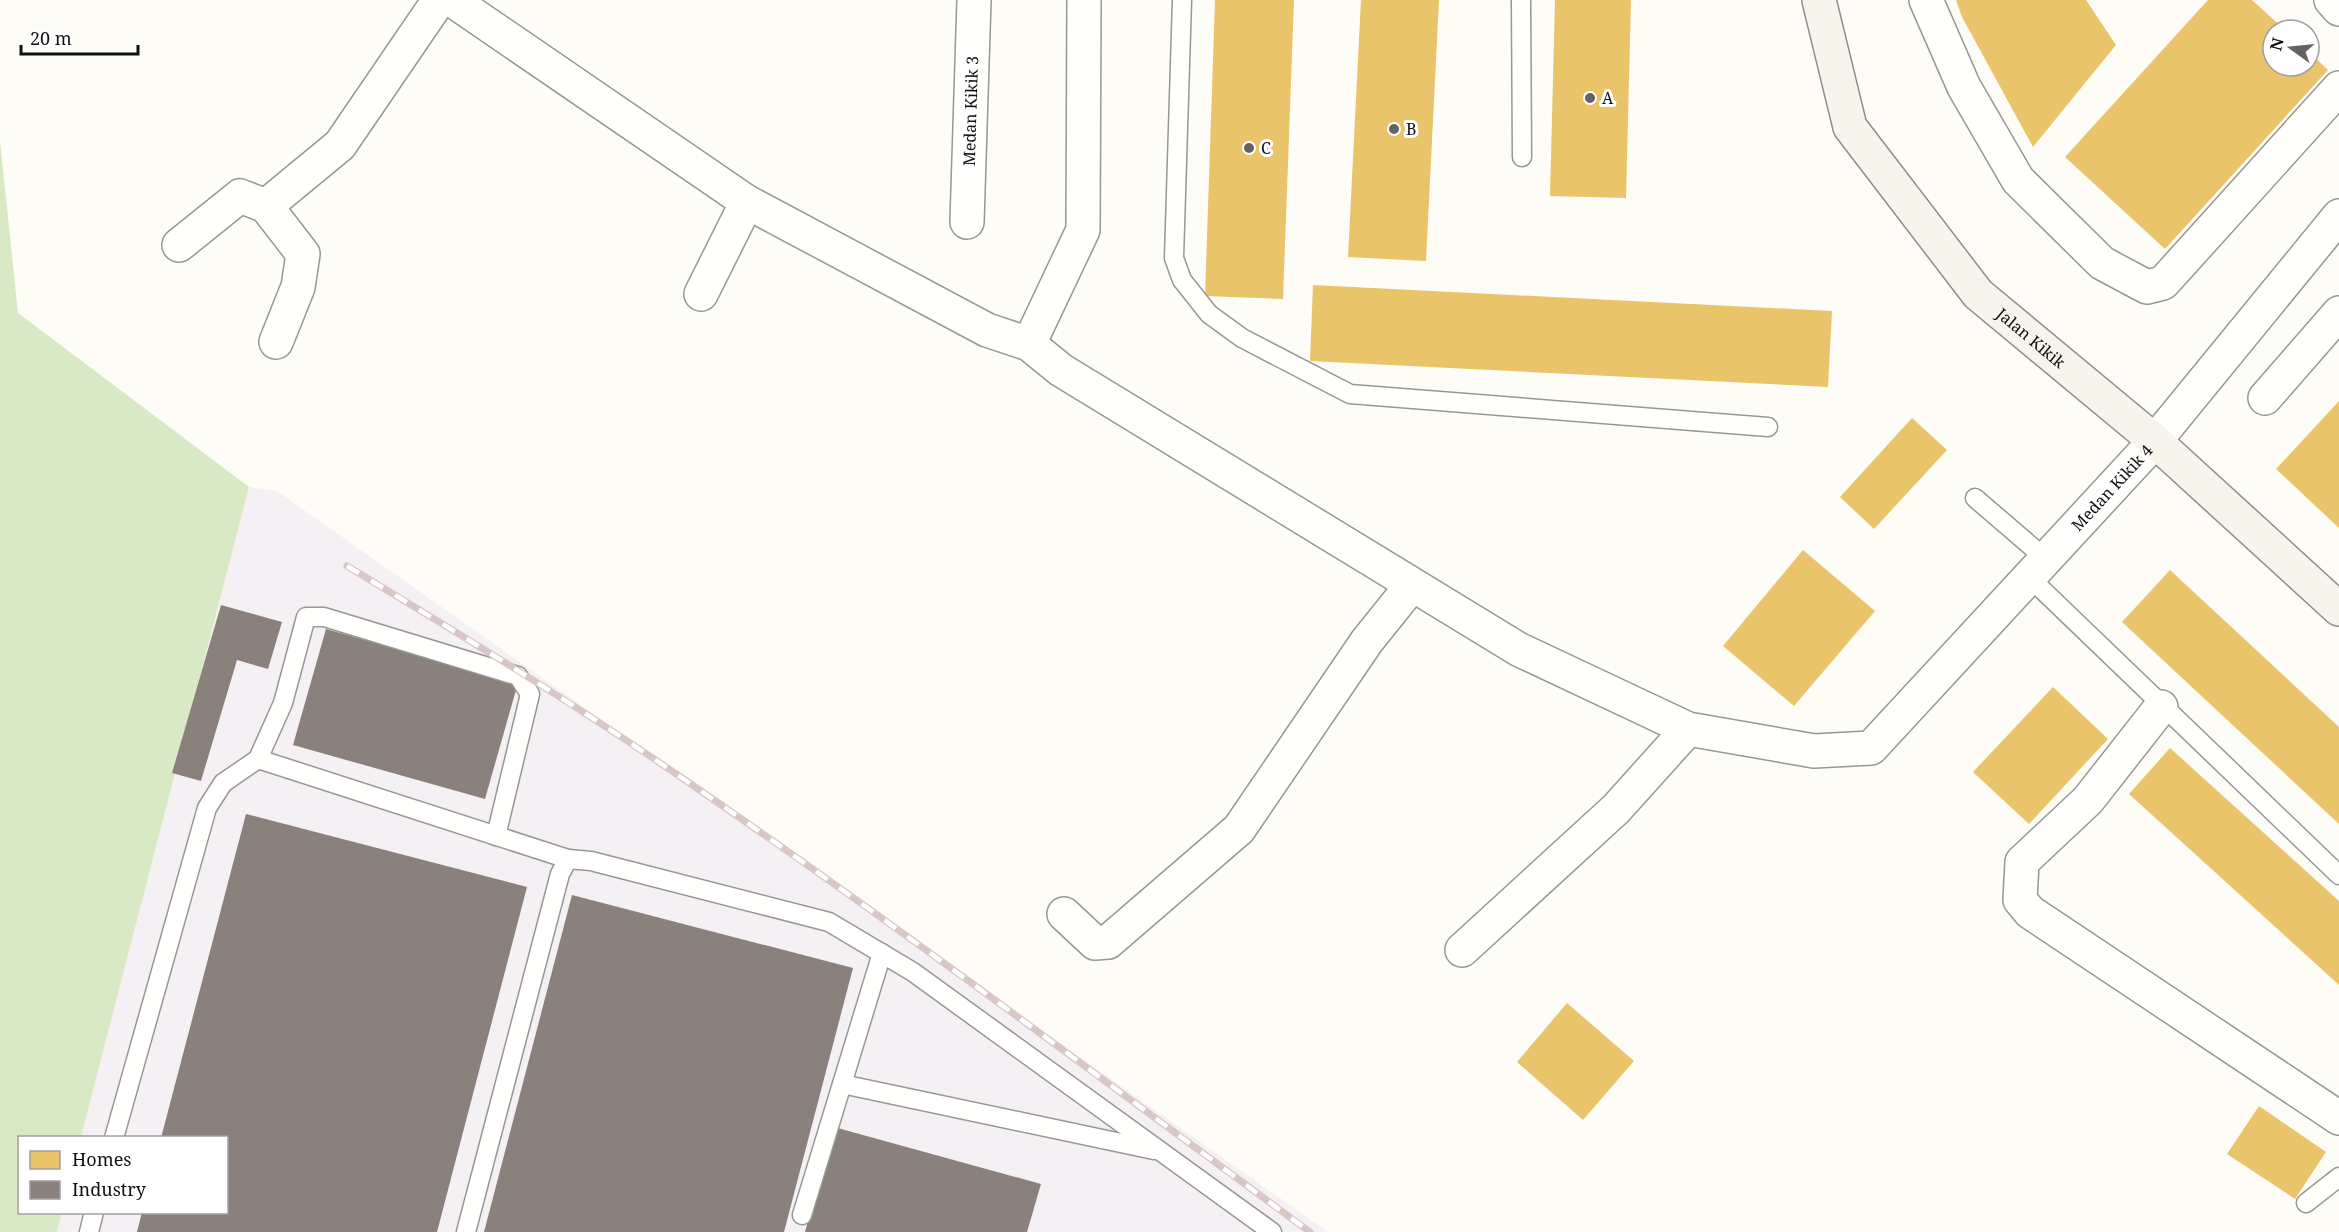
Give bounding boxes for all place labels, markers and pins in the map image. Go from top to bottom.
place label: A [1602,87,1614,109]
marker: A [1583,91,1597,105]
place label: B [1406,118,1416,140]
marker: B [1387,122,1401,136]
place label: C [1261,137,1271,159]
marker: C [1242,141,1256,155]

